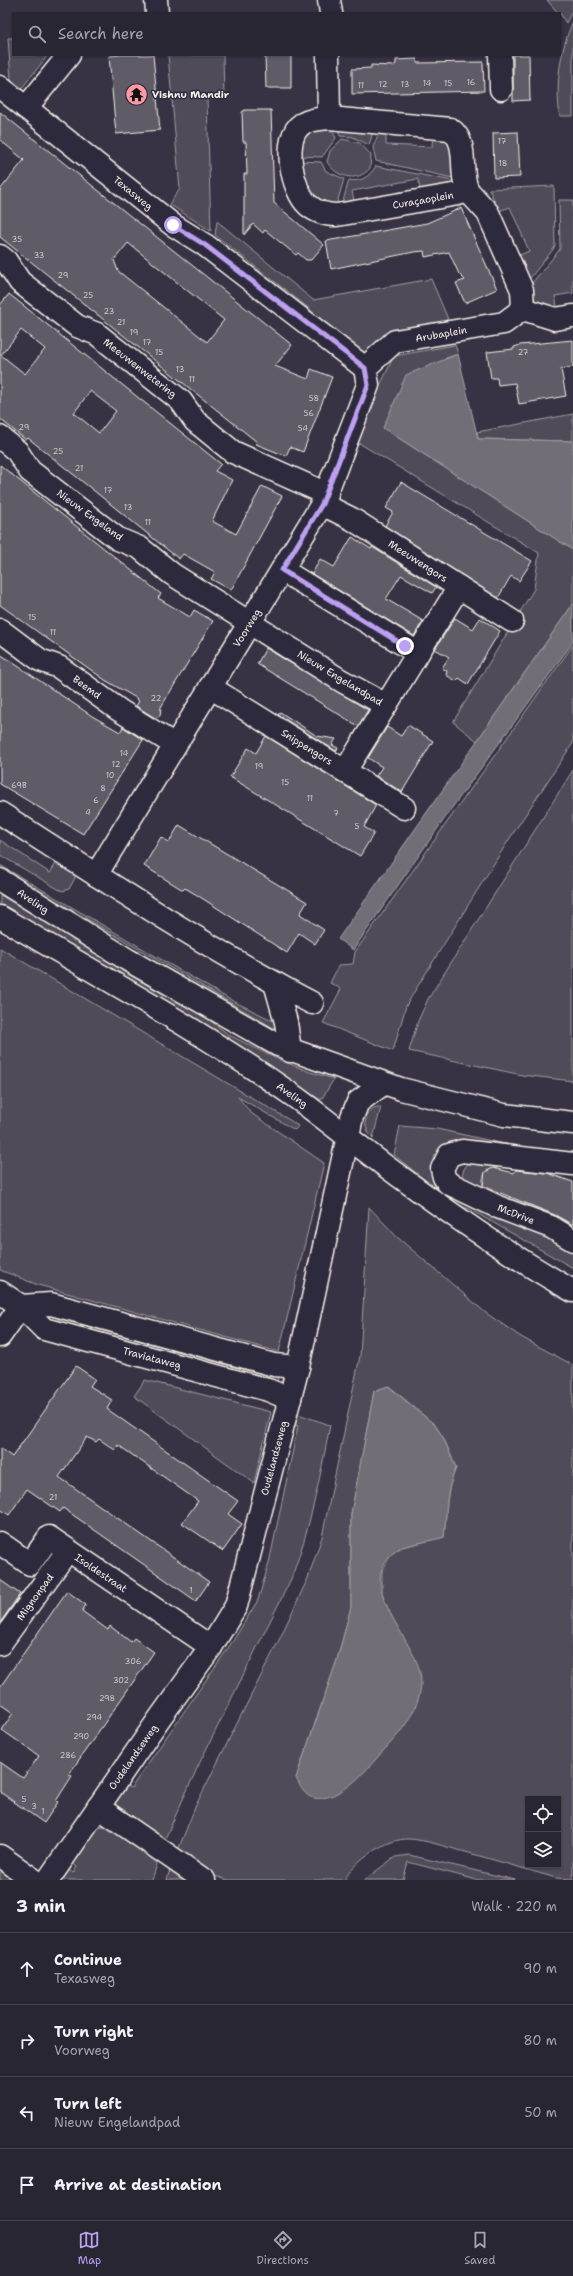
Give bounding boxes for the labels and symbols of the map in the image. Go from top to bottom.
house number: 16 [467,77,476,88]
house number: 14 [423,78,432,89]
house number: 15 [444,78,452,89]
house number: 12 [379,79,388,90]
house number: 13 [401,79,409,90]
house number: 11 [358,80,364,91]
temple icon: Vishnu Mandir [123,81,149,107]
place label: Vishnu Mandir [152,88,230,101]
house number: 17 [498,136,507,147]
house number: 18 [499,158,507,169]
street label: Texasweg [111,173,155,213]
street label: Curaçaoplein [391,188,455,212]
route start [164,216,182,234]
house number: 35 [12,234,22,245]
house number: 33 [34,250,44,261]
house number: 29 [58,270,68,281]
house number: 25 [83,290,93,301]
house number: 23 [104,306,114,317]
house number: 21 [117,317,125,328]
street label: Arubaplein [414,323,468,345]
house number: 19 [130,327,138,338]
street label: Meeuwenwetering [101,335,179,401]
house number: 17 [143,337,152,348]
house number: 15 [155,347,163,358]
house number: 27 [518,347,529,358]
house number: 13 [176,364,184,375]
house number: 11 [189,374,195,385]
house number: 58 [309,393,319,404]
house number: 56 [304,408,315,419]
house number: 29 [19,422,29,433]
house number: 54 [298,423,309,434]
house number: 25 [53,446,63,457]
house number: 21 [75,463,83,474]
house number: 17 [104,485,113,496]
street label: Nieuw Engeland [54,487,126,544]
house number: 13 [124,502,132,513]
house number: 11 [145,517,151,528]
street label: Meeuwengors [386,537,450,585]
street label: Voorweg [230,606,264,650]
house number: 15 [28,612,36,623]
house number: 11 [50,627,56,638]
route end [396,637,414,655]
street label: Nieuw Engelandpad [295,647,386,709]
street label: Beemd [70,672,104,702]
house number: 22 [151,693,162,704]
street label: Snippengors [279,726,335,768]
house number: 14 [120,748,129,759]
house number: 12 [112,759,121,770]
house number: 19 [255,761,263,772]
house number: 10 [106,770,114,781]
house number: 15 [281,777,289,788]
house number: 69B [11,780,27,791]
house number: 8 [100,783,106,794]
house number: 11 [307,793,313,804]
house number: 6 [93,795,99,806]
house number: 4 [85,807,91,818]
house number: 7 [333,808,339,819]
house number: 5 [355,821,360,832]
street label: Aveling [15,886,51,916]
street label: Aveling [274,1079,310,1111]
street label: McDrive [496,1201,537,1227]
street label: Traviataweg [122,1344,182,1372]
street label: Oudelandseweg [258,1419,290,1497]
house number: 21 [49,1492,57,1503]
street label: Isoldestraat [72,1551,130,1595]
street label: Mignonpad [14,1571,57,1623]
house number: 1 [189,1585,193,1596]
house number: 306 [125,1656,142,1667]
house number: 302 [113,1675,129,1686]
house number: 298 [99,1693,115,1704]
house number: 294 [86,1712,102,1723]
street label: Oudelandseweg [106,1722,160,1792]
house number: 290 [73,1731,89,1742]
house number: 286 [60,1750,77,1761]
house number: 5 [22,1794,27,1805]
house number: 3 [31,1801,37,1812]
house number: 1 [41,1806,45,1817]

